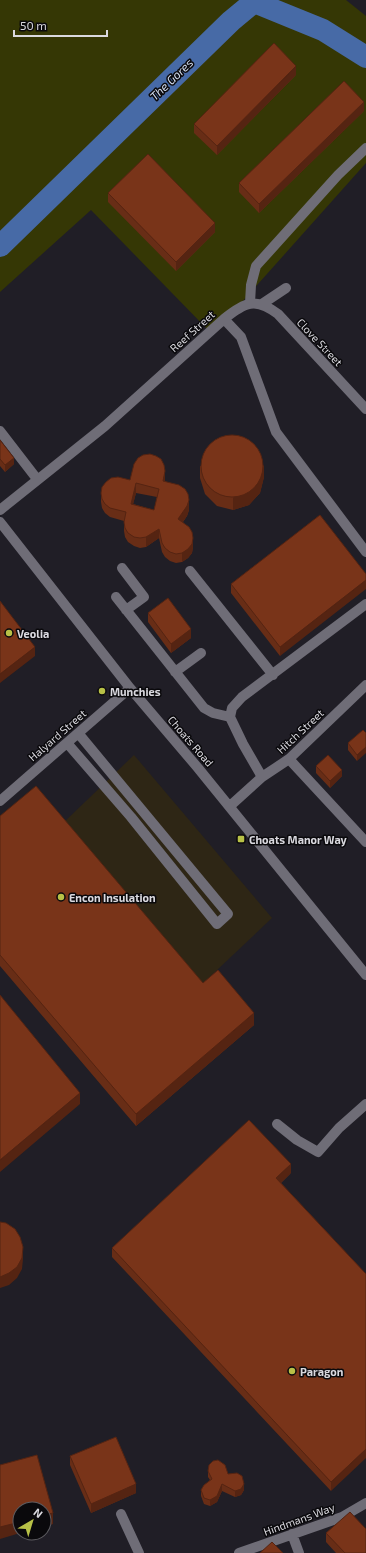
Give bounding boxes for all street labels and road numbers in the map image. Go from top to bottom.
street label: Reef Street [167,308,217,354]
street label: Clove Street [295,315,345,369]
street label: Hitch Street [274,706,326,756]
street label: Halyard Street [26,707,88,763]
street label: Choats Road [166,713,216,769]
street label: Hindmans Way [262,1500,337,1538]

